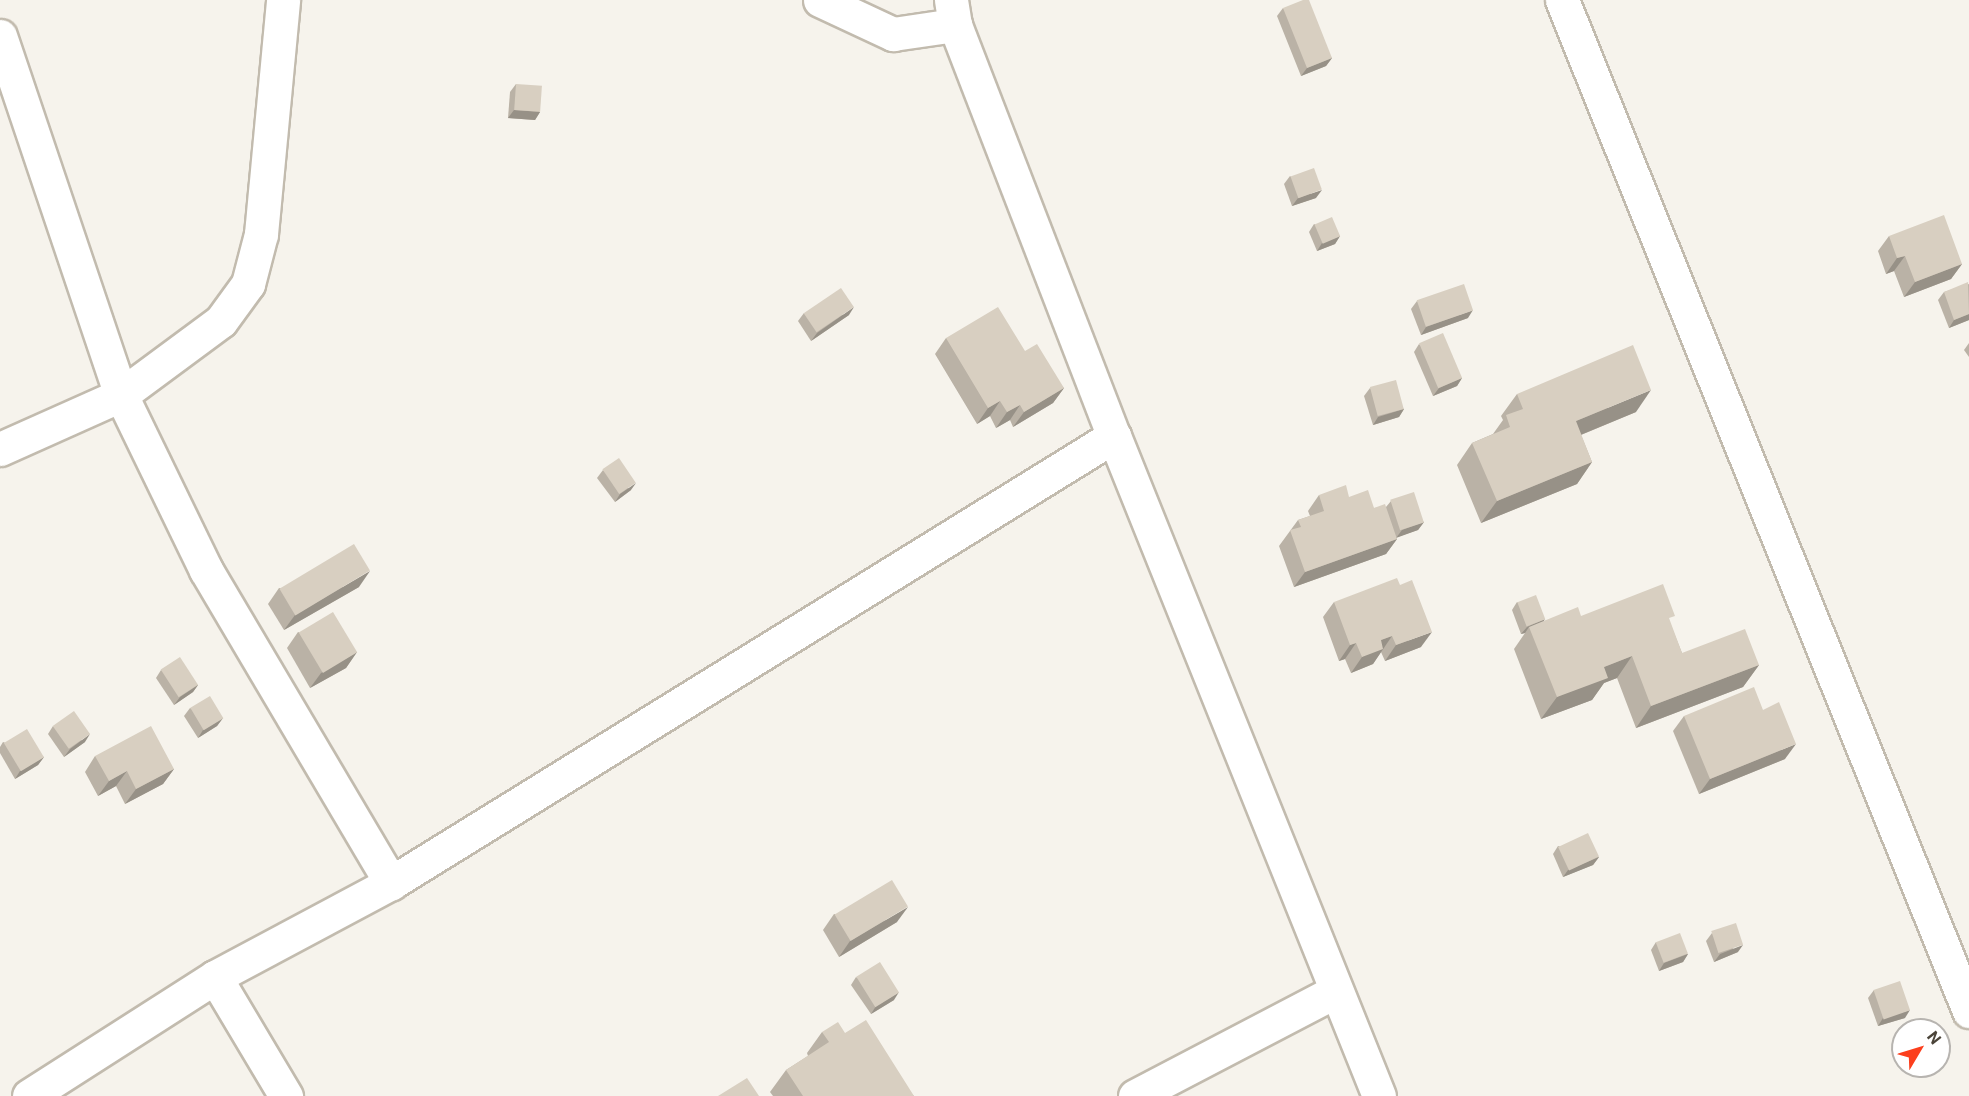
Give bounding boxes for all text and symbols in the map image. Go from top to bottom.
north arrow [1891,1018,1951,1078]
text: N [1923,1028,1945,1048]

